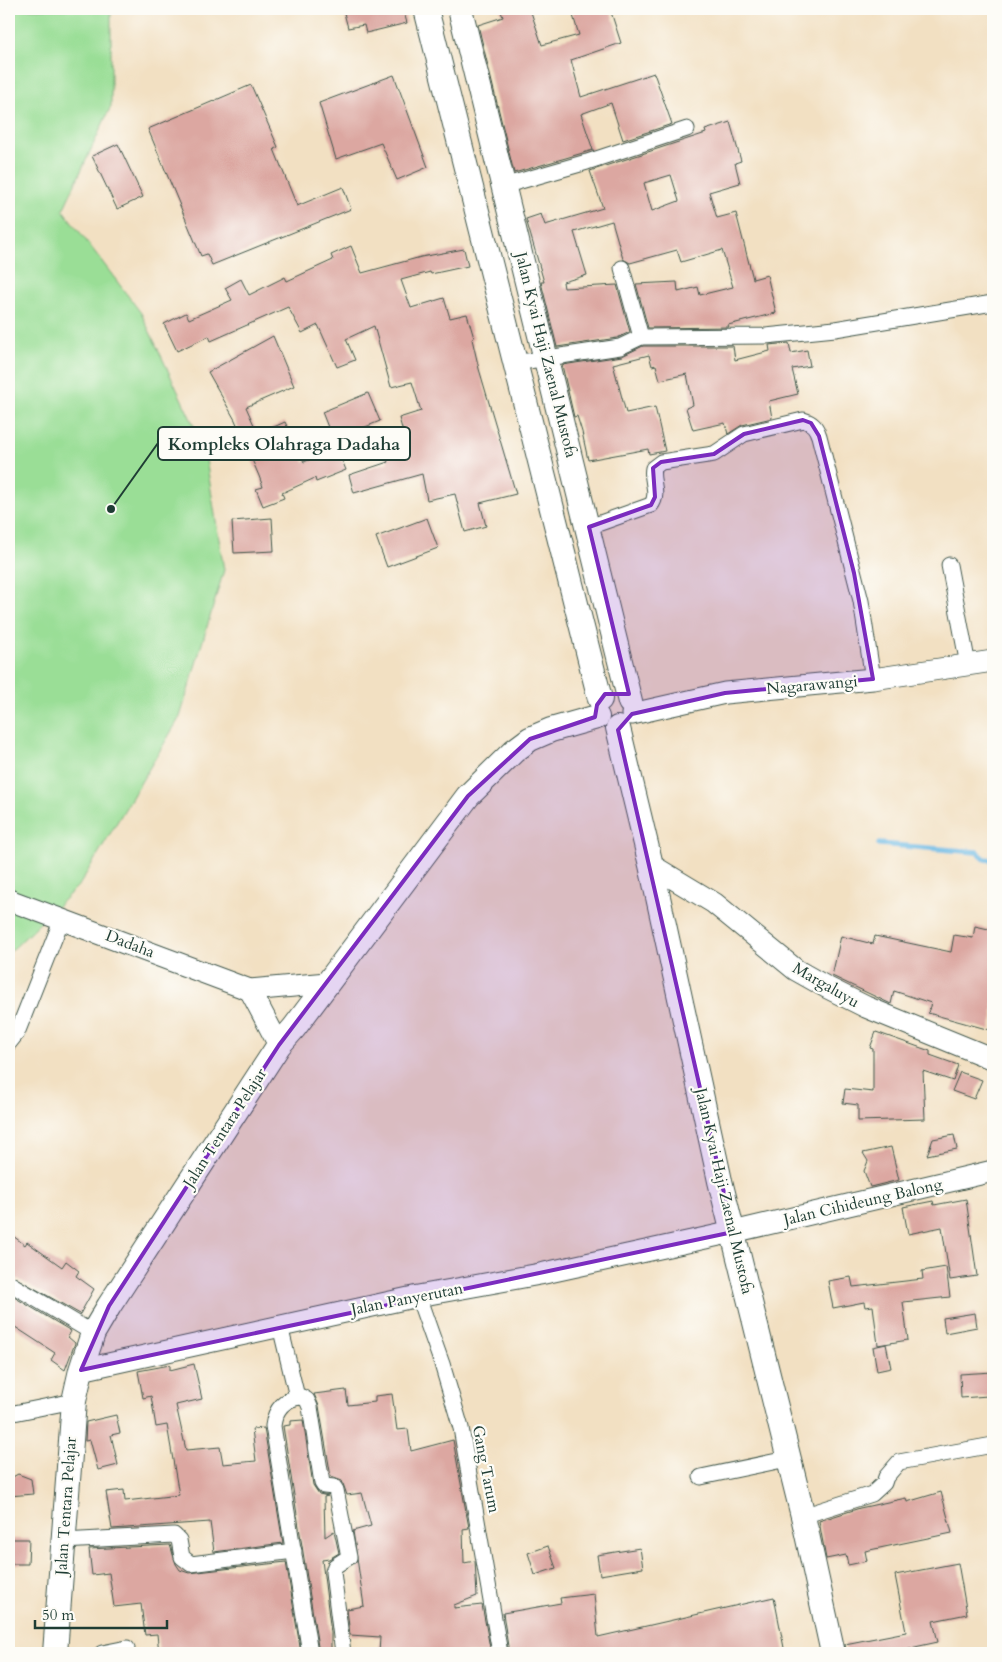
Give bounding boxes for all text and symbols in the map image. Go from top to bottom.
street label: Jalan Kyai Haji Zaenal Mustofa [509,248,582,460]
callout: Kompleks Olahraga Dadaha [158,427,410,460]
text: Kompleks Olahraga Dadaha [168,432,400,457]
street label: Nagarawangi [765,670,859,700]
street label: Dadaha [102,925,158,963]
street label: Margaluyu [789,957,864,1013]
street label: Jalan Tentara Pelajar [177,1064,272,1194]
street label: Jalan Kyai Haji Zaenal Mustofa [689,1084,758,1296]
street label: Jalan Cihideung Balong [780,1173,945,1231]
street label: Jalan Panyerutan [347,1277,465,1321]
street label: Gang Tarum [467,1423,505,1515]
street label: Jalan Tentara Pelajar [50,1436,82,1578]
scale bar [35,1597,168,1629]
text: 50 m [42,1605,74,1625]

